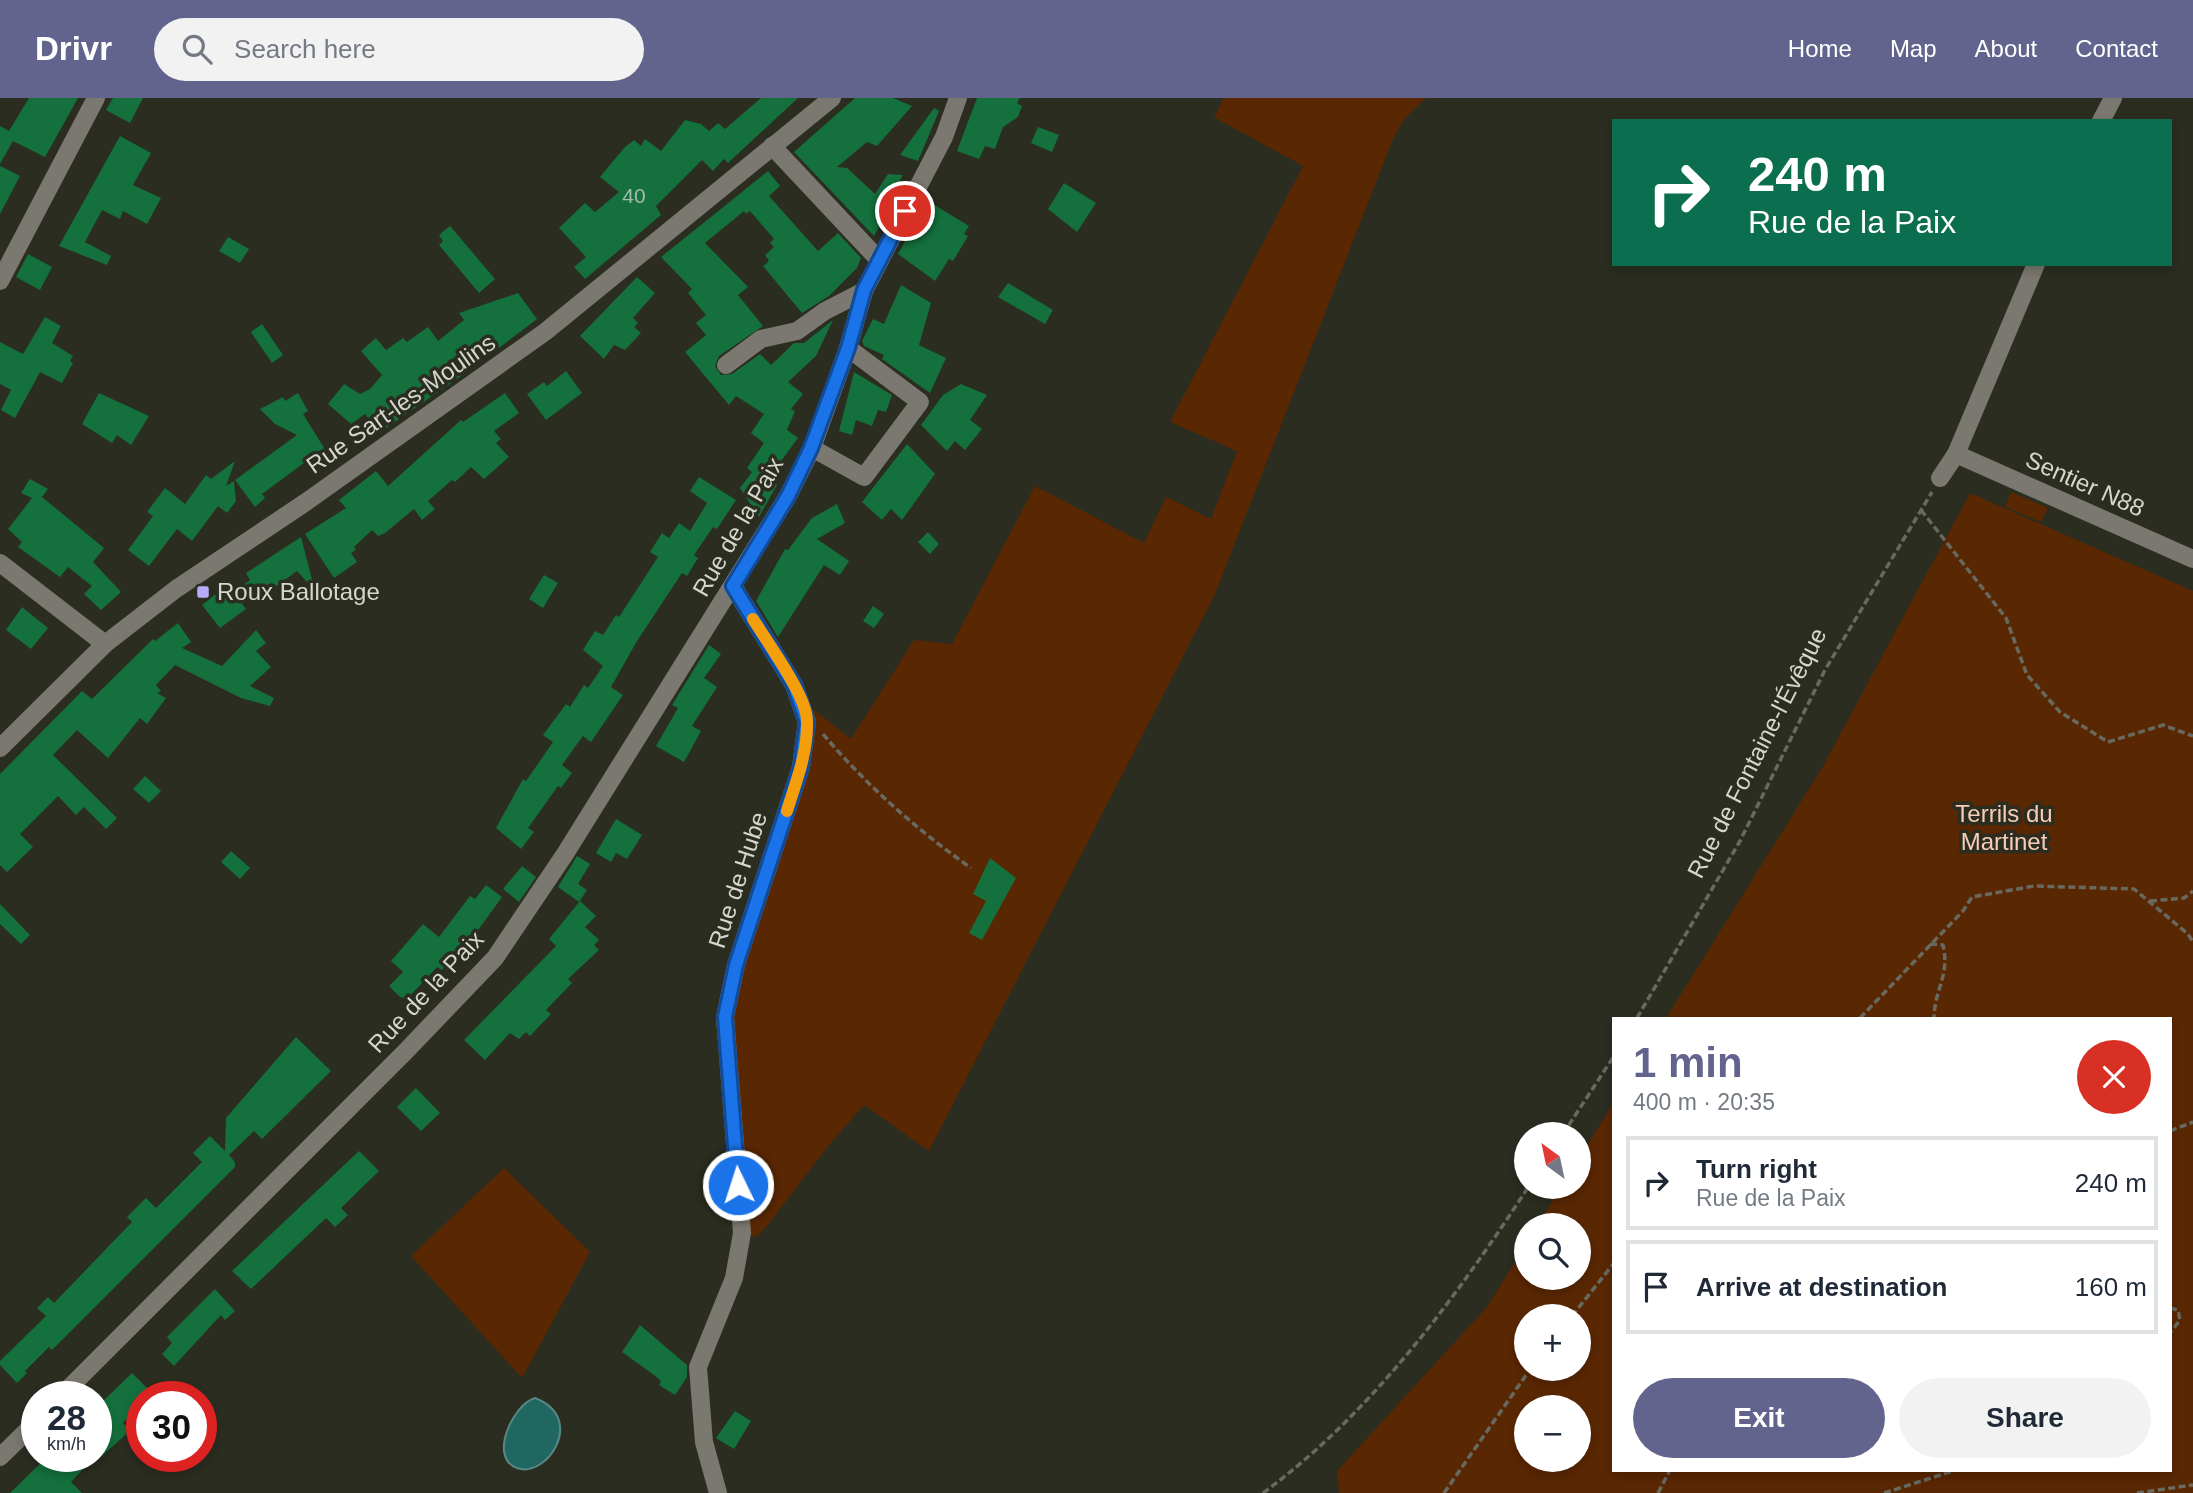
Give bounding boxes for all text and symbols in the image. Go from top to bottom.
search box [154,18,644,81]
text: Drivr [35,30,112,67]
icon: search [178,30,216,68]
text: Search here [234,34,376,64]
text: Home [1788,35,1852,62]
text: Map [1890,35,1937,62]
text: About [1975,35,2037,62]
text: Contact [2075,35,2158,62]
icon: right [1633,147,1724,238]
text: 240 m [1748,147,1887,201]
pin [875,181,935,241]
house number: 40 [622,184,646,207]
icon: arrive [886,192,924,230]
text: Rue de la Paix [1748,204,1956,240]
street label: Rue Sart-les-Moulins [301,328,500,479]
street label: Sentier N88 [2022,445,2149,522]
street label: Rue de la Paix [687,452,788,601]
place label: Roux Ballotage [217,578,380,605]
marker: Roux Ballotage [195,584,211,600]
street label: Rue de Fontaine-l'Évêque [1682,623,1831,882]
park label: Terrils du Martinet [1955,800,2053,855]
street label: Rue de Hube [703,808,772,951]
street label: Rue de la Paix [363,925,489,1058]
text: 1 min [1633,1039,1743,1086]
button: close [2077,1040,2151,1114]
text: 400 m · 20:35 [1633,1089,1775,1115]
north arrow [1514,1122,1591,1199]
map controls [1514,1122,1591,1472]
position arrow [701,1148,775,1222]
text: Turn right [1696,1154,1817,1184]
icon: right [1637,1164,1675,1202]
text: 240 m [2075,1168,2147,1198]
text: Rue de la Paix [1696,1185,1846,1211]
button: search [1514,1213,1591,1290]
icon: arrive [1637,1268,1675,1306]
text: Arrive at destination [1696,1272,1947,1302]
text: 160 m [2075,1272,2147,1302]
button: + [1514,1304,1591,1381]
button: Exit [1633,1378,1885,1458]
button: Share [1899,1378,2151,1458]
speed limit sign: 30 [126,1381,217,1472]
button: − [1514,1395,1591,1472]
text: 28 [47,1398,86,1437]
text: km/h [47,1434,86,1454]

